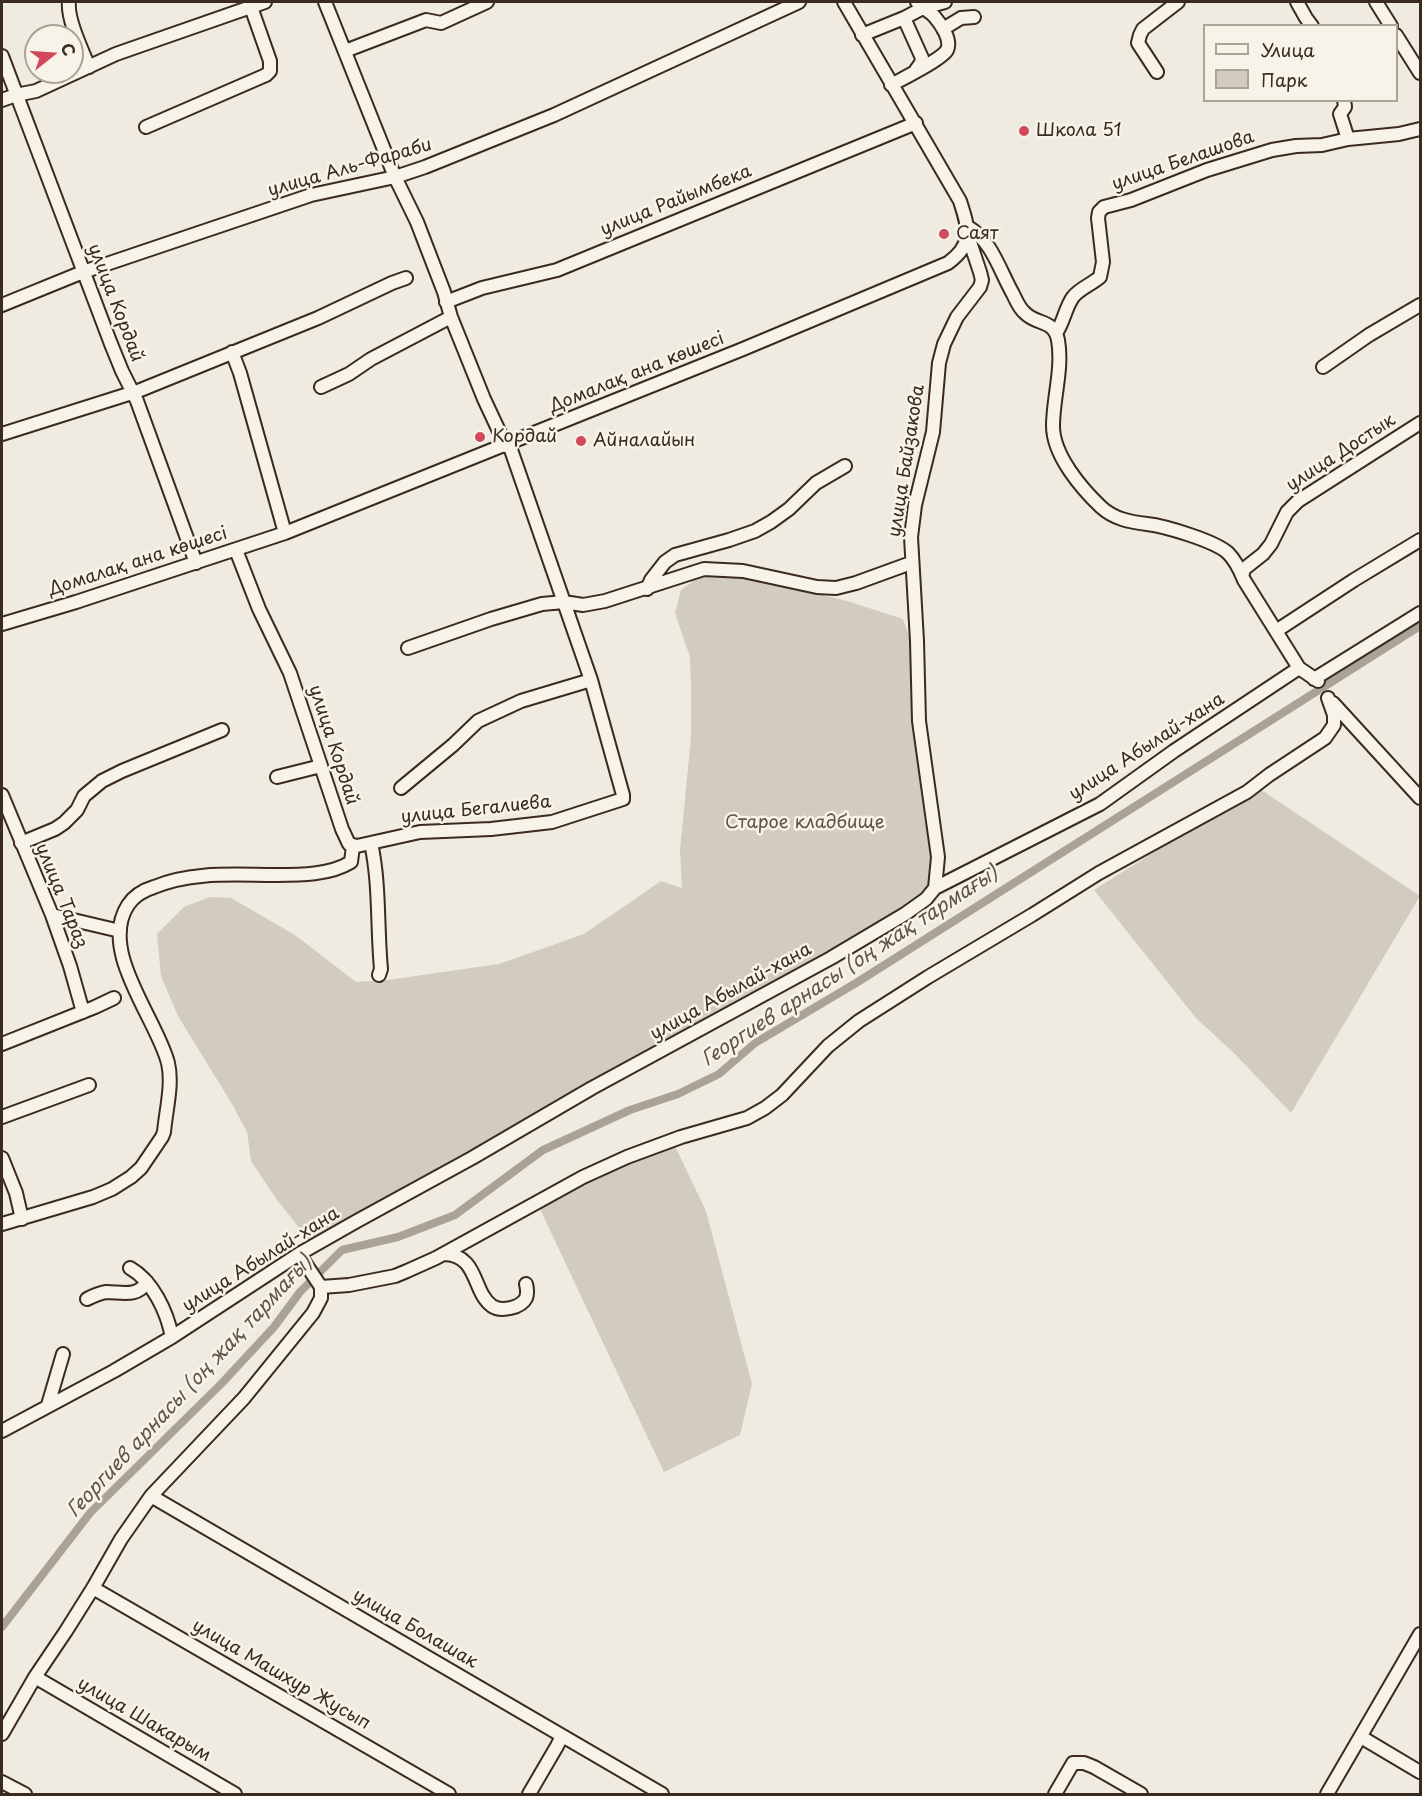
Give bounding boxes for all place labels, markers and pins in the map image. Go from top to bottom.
place label: Школа 51 [1036,120,1121,142]
marker: Школа 51 [1017,124,1031,138]
place label: Саят [956,223,998,245]
marker: Саят [937,227,951,241]
place label: Кордай [492,426,557,448]
marker: Кордай [473,430,487,444]
place label: Айналайын [593,430,695,452]
marker: Айналайын [574,434,588,448]

